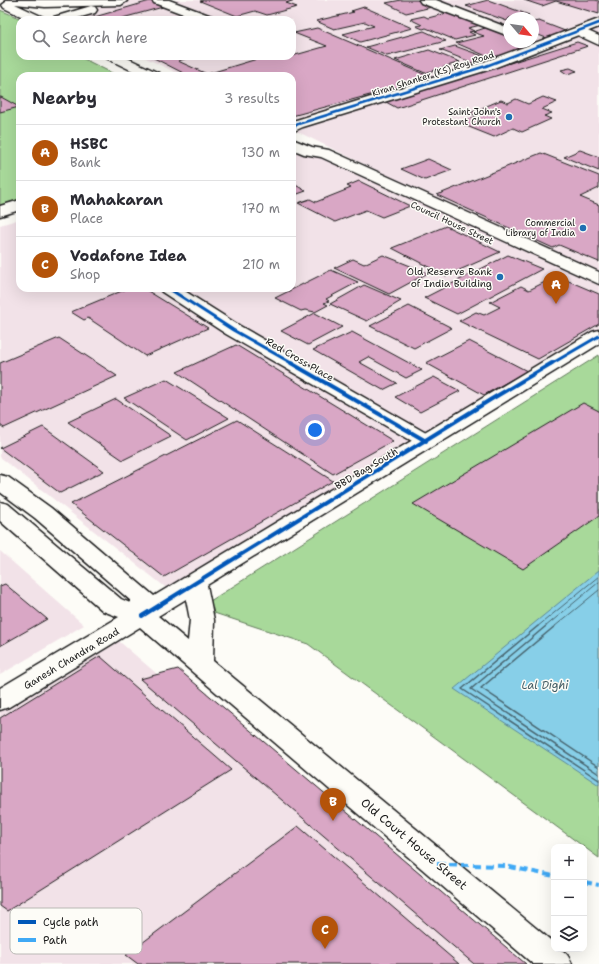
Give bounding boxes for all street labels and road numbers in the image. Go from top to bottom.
street label: Kiran Shanker (KS) Roy Road [370,48,496,99]
street label: Council House Street [409,199,495,247]
street label: Red Cross Place [263,335,336,384]
street label: BBD Bag South [332,444,400,492]
street label: Ganesh Chandra Road [21,624,122,692]
street label: Old Court House Street [357,795,471,893]

